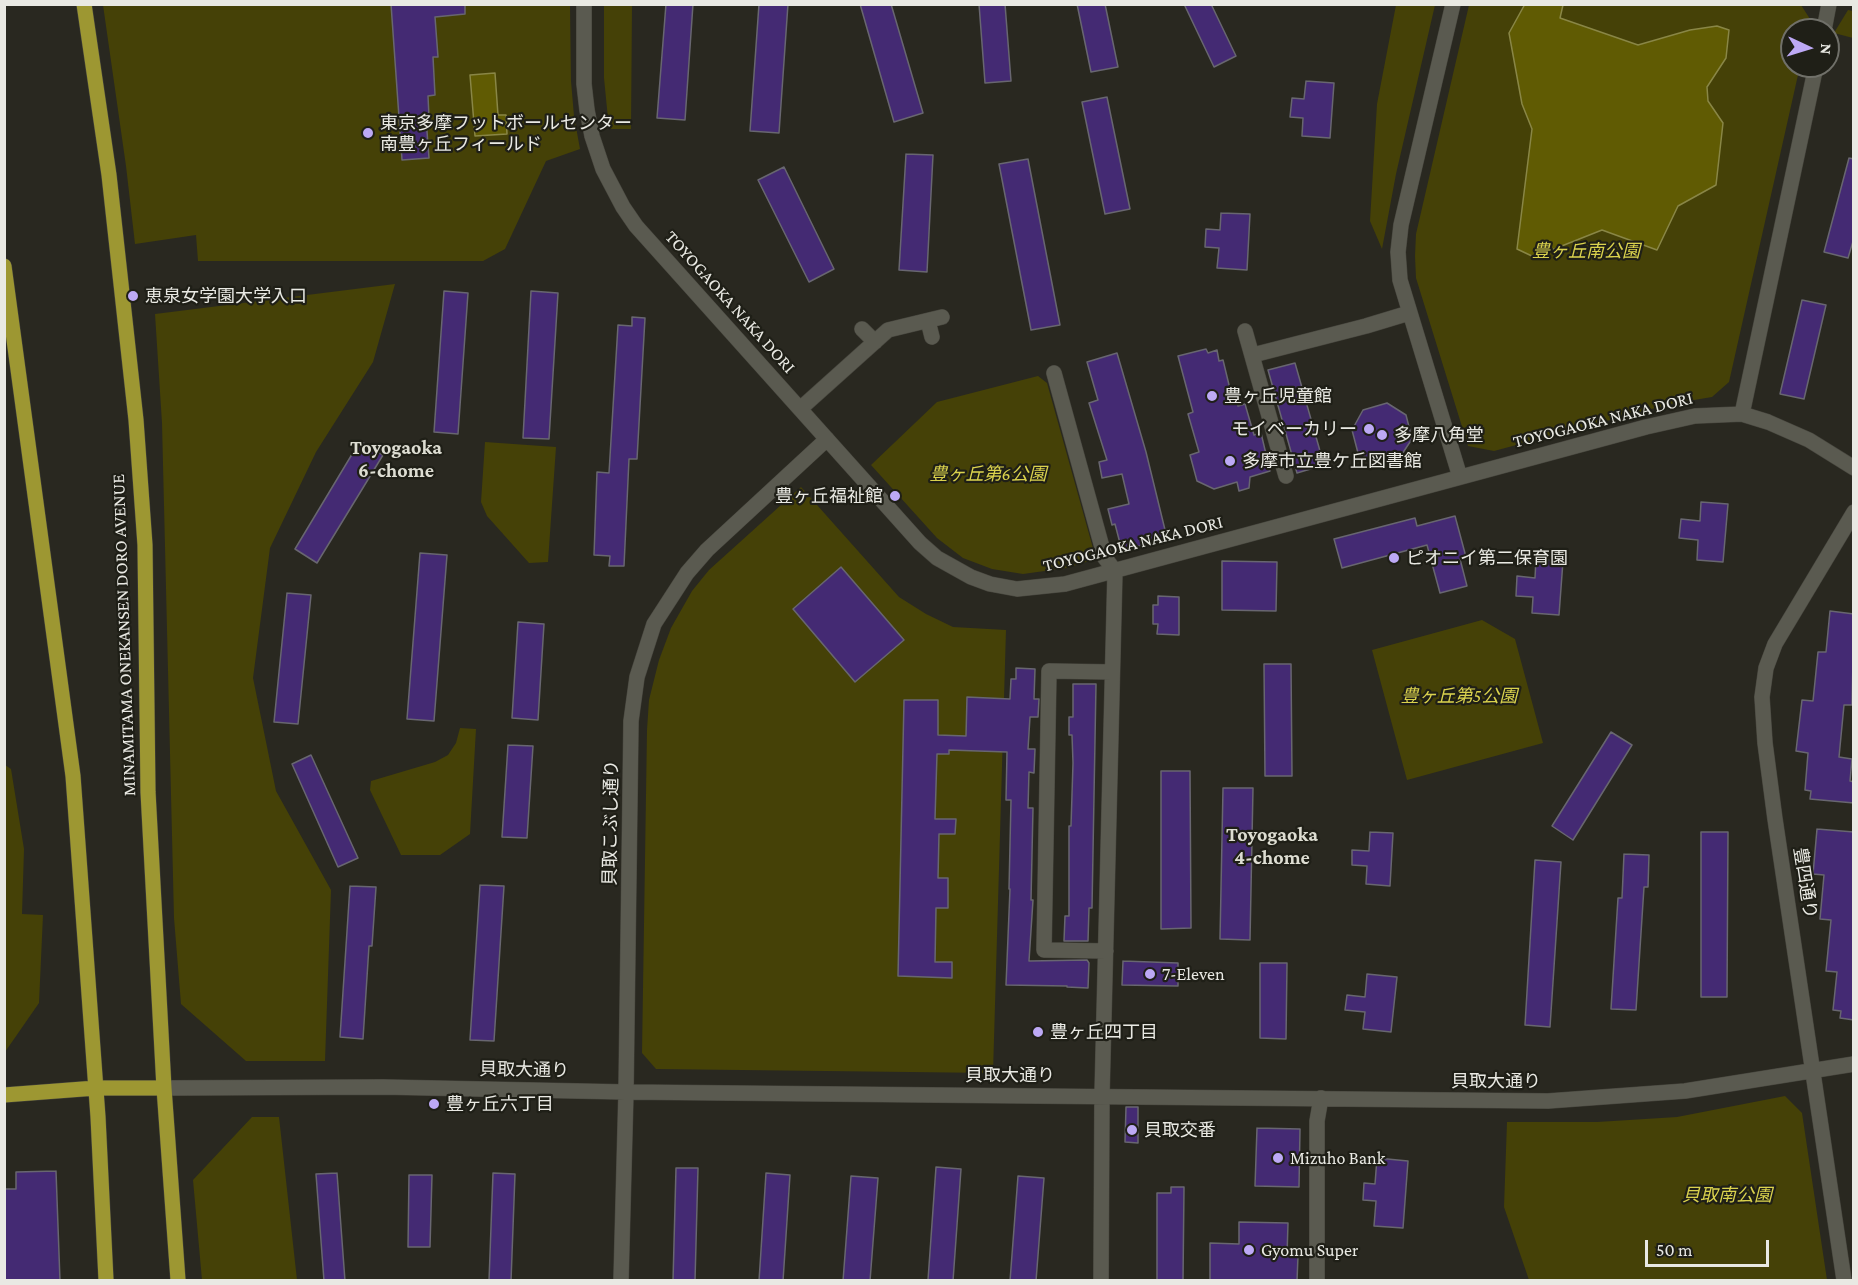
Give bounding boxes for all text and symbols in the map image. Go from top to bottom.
north arrow [1780,18,1840,78]
text: N [1818,43,1835,55]
place label: 東京多摩フットボールセンター 南豊ヶ丘フィールド [380,112,632,154]
marker: 東京多摩フットボールセンター 南豊ヶ丘フィールド [361,126,375,140]
street label: TOYOGAOKA NAKA DORI [660,226,800,378]
park label: 豊ヶ丘南公園 [1532,240,1640,262]
place label: 恵泉女学園大学入口 [145,285,307,307]
marker: 恵泉女学園大学入口 [126,289,140,303]
place label: 豊ヶ丘児童館 [1224,385,1332,407]
street label: TOYOGAOKA NAKA DORI [1511,387,1695,453]
marker: 豊ヶ丘児童館 [1205,389,1219,403]
place label: モイベーカリー [1231,418,1357,440]
marker: モイベーカリー [1362,422,1376,436]
place label: 多摩八角堂 [1394,424,1484,446]
marker: 多摩八角堂 [1375,428,1389,442]
district label: Toyogaoka 6-chome [350,436,442,483]
place label: 多摩市立豊ケ丘図書館 [1242,450,1422,472]
marker: 多摩市立豊ケ丘図書館 [1223,454,1237,468]
park label: 豊ヶ丘第6公園 [929,463,1047,485]
street label: MINAMITAMA ONEKANSEN DORO AVENUE [108,474,140,796]
place label: 豊ヶ丘福祉館 [775,485,883,507]
marker: 豊ヶ丘福祉館 [888,489,902,503]
street label: TOYOGAOKA NAKA DORI [1041,511,1225,577]
place label: ピオニイ第二保育園 [1406,547,1568,569]
marker: ピオニイ第二保育園 [1387,551,1401,565]
park label: 豊ヶ丘第5公園 [1401,685,1517,707]
street label: 貝取こぶし通り [599,760,623,886]
district label: Toyogaoka 4-chome [1226,823,1318,870]
street label: 豊四通り [1789,846,1821,920]
place label: 7-Eleven [1162,963,1225,985]
marker: 7-Eleven [1143,967,1157,981]
place label: 豊ヶ丘四丁目 [1050,1021,1158,1043]
marker: 豊ヶ丘四丁目 [1031,1025,1045,1039]
street label: 貝取大通り [479,1058,569,1082]
street label: 貝取大通り [965,1064,1055,1086]
street label: 貝取大通り [1451,1070,1541,1092]
place label: 豊ヶ丘六丁目 [446,1093,554,1115]
marker: 豊ヶ丘六丁目 [427,1097,441,1111]
place label: 貝取交番 [1144,1119,1216,1141]
marker: 貝取交番 [1125,1123,1139,1137]
place label: Mizuho Bank [1290,1147,1385,1169]
marker: Mizuho Bank [1271,1151,1285,1165]
park label: 貝取南公園 [1682,1184,1772,1206]
scale bar [1648,1228,1772,1266]
place label: Gyomu Super [1261,1239,1358,1261]
text: 50 m [1656,1240,1693,1260]
marker: Gyomu Super [1242,1243,1256,1257]

